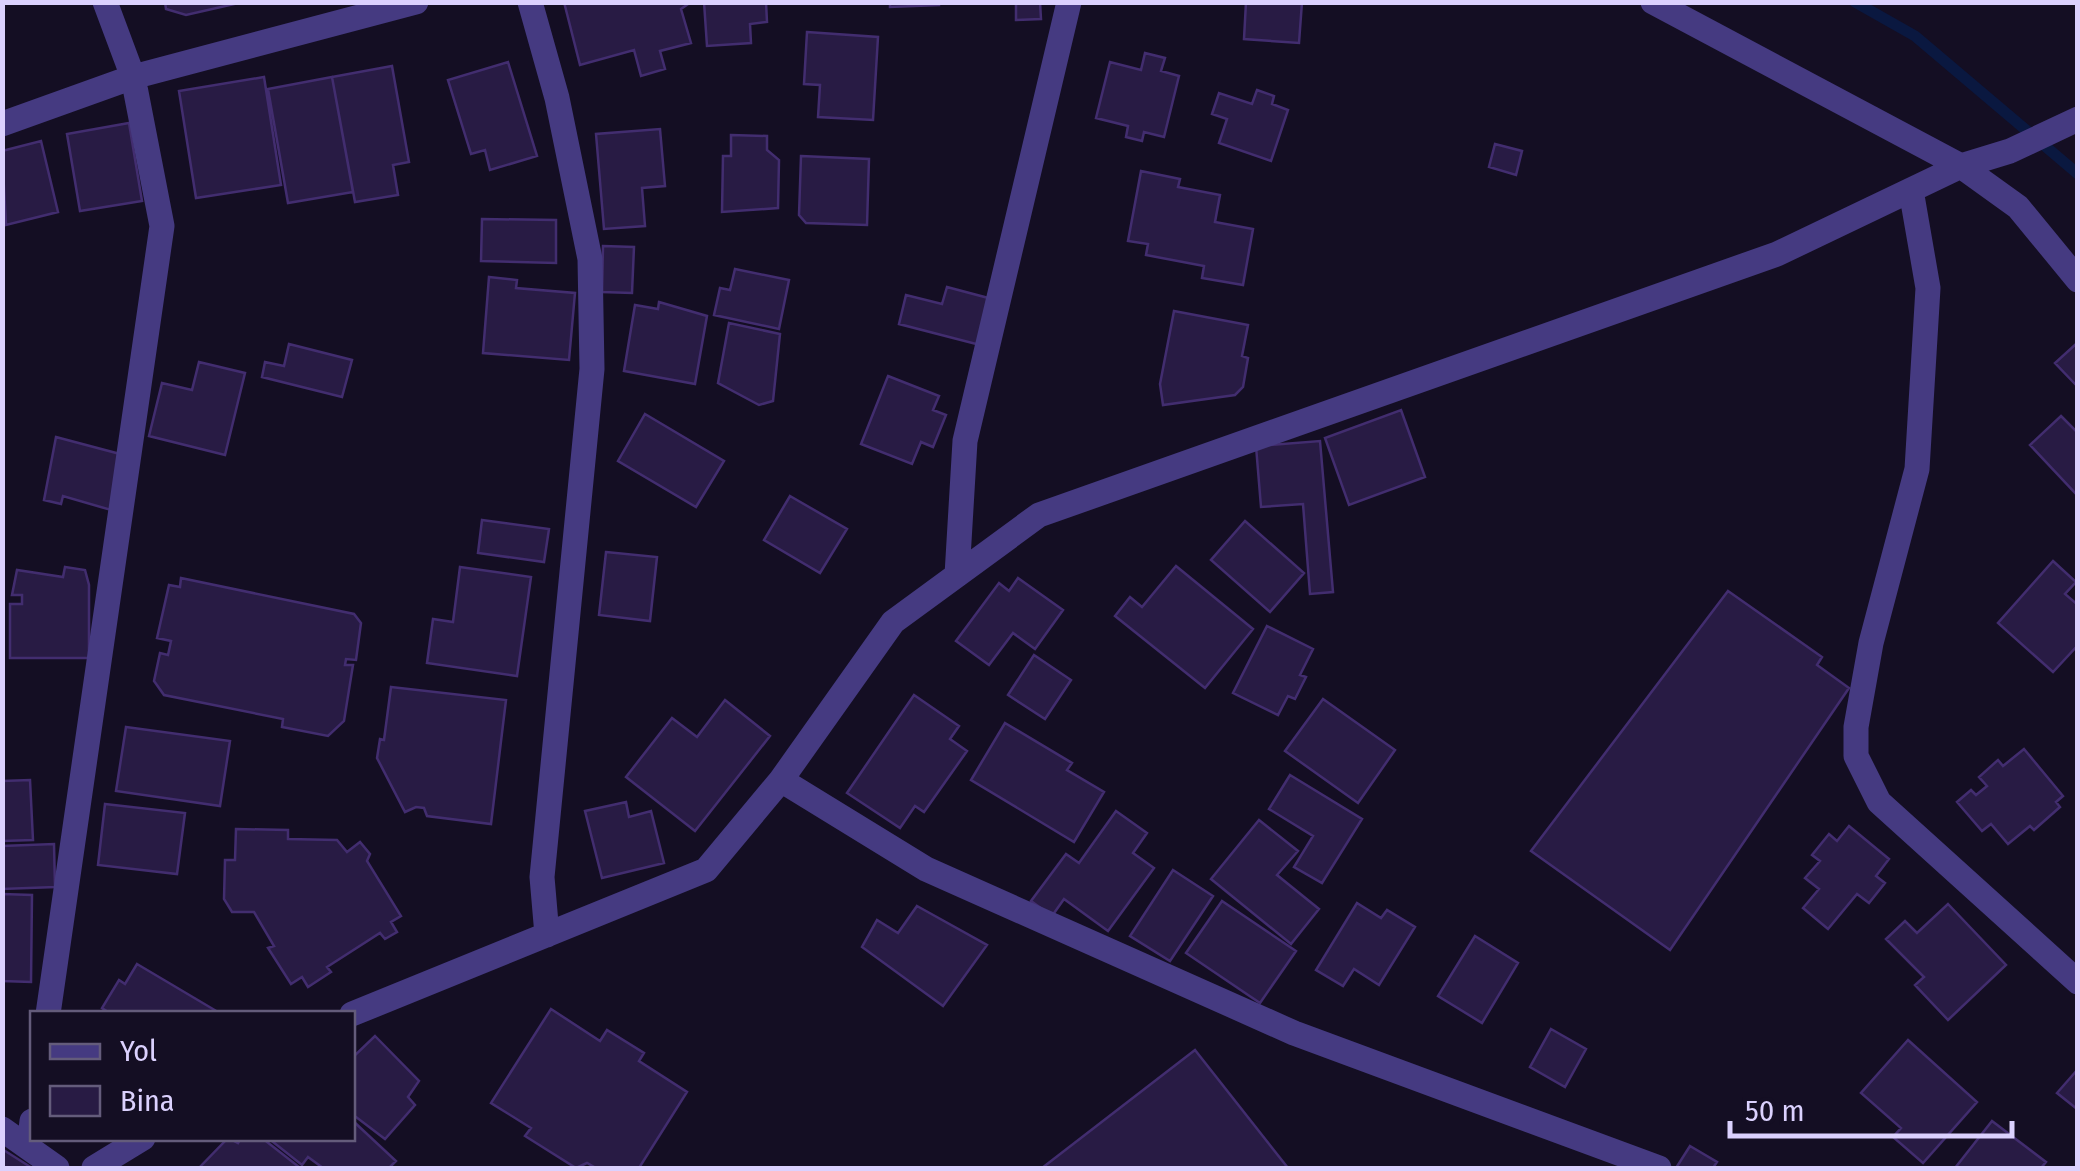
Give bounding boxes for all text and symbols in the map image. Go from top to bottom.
legend [30,1011,355,1141]
text: Yol [120,1033,157,1069]
scale bar [1730,1076,2012,1138]
text: Bina [120,1083,174,1119]
text: 50 m [1745,1093,1805,1129]

